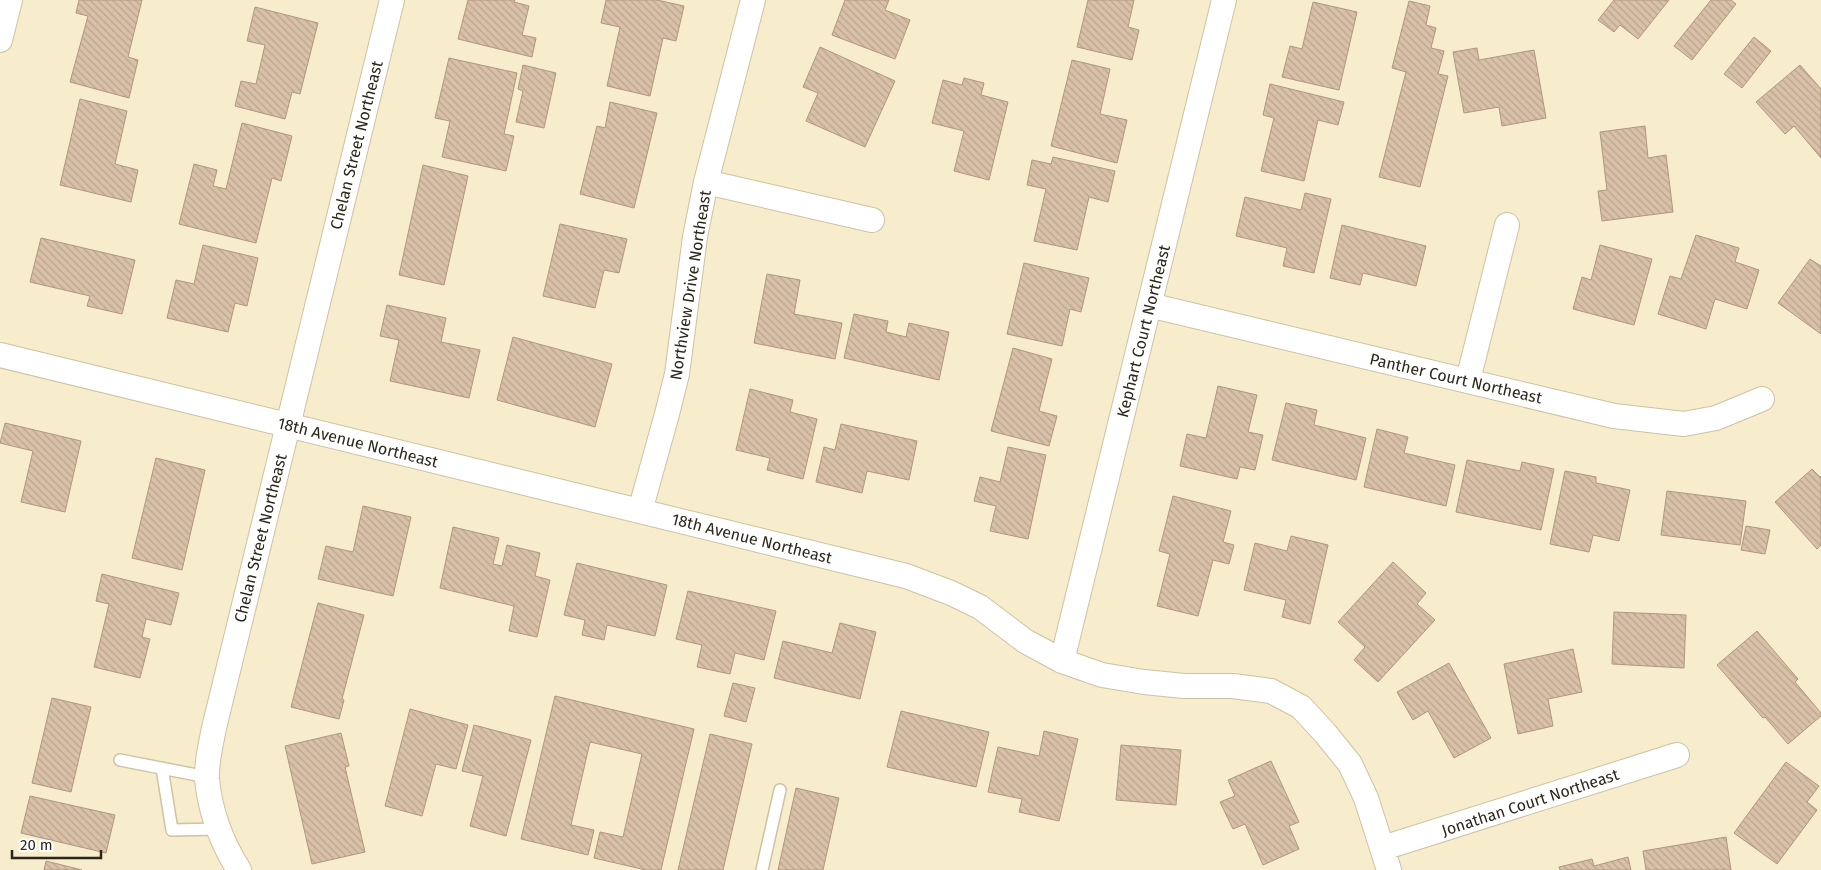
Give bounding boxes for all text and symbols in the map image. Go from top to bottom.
street label: Chelan Street Northeast [326,58,387,232]
street label: Northview Drive Northeast [666,189,715,381]
street label: Kephart Court Northeast [1113,243,1174,419]
street label: Panther Court Northeast [1368,349,1544,408]
street label: 18th Avenue Northeast [276,413,440,472]
street label: Chelan Street Northeast [230,451,291,625]
street label: 18th Avenue Northeast [670,509,834,568]
street label: Jonathan Court Northeast [1439,765,1621,840]
scale bar [12,828,101,860]
text: 20 m [20,836,53,854]

